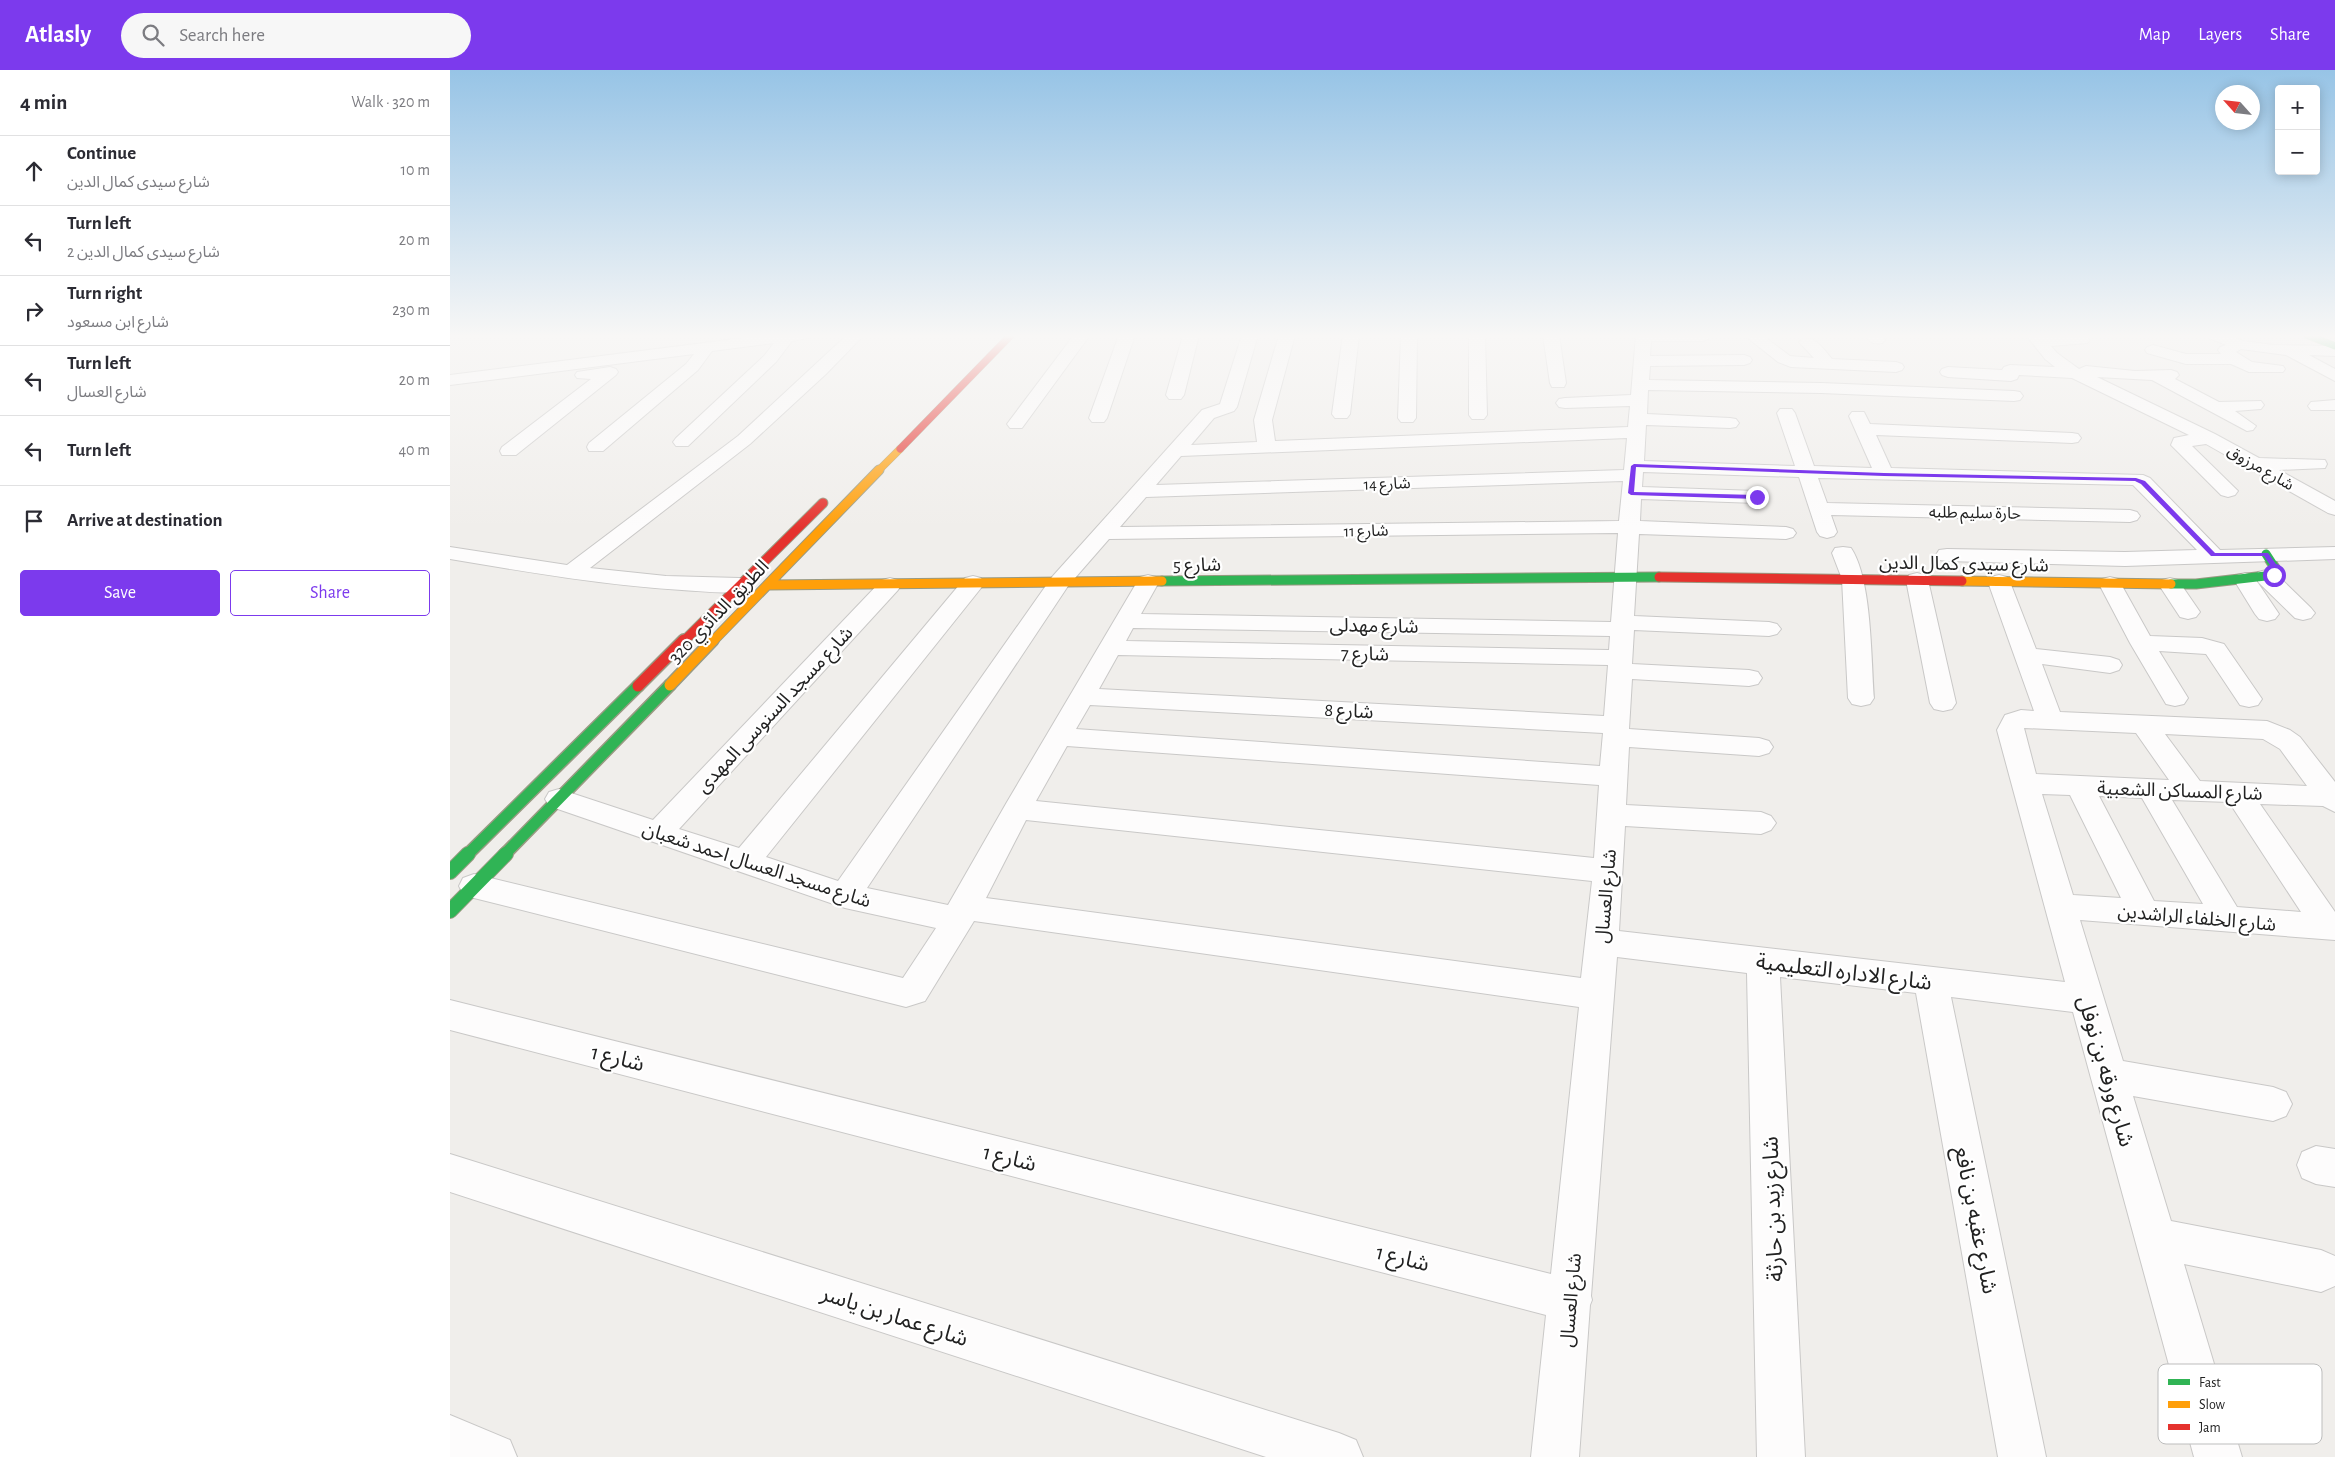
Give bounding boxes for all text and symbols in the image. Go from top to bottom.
search box [121,13,471,58]
icon: search [139,21,167,49]
text: Atlasly [25,23,91,47]
text: Search here [179,26,265,45]
text: Map [2139,26,2170,44]
text: Layers [2198,26,2242,44]
text: Share [2270,26,2310,44]
north arrow [2215,85,2260,130]
map controls [2275,85,2320,175]
button: + [2275,85,2320,130]
text: 4 min [20,92,67,113]
text: Walk · 320 m [351,94,430,110]
button: − [2275,130,2320,175]
text: Continue [67,144,136,163]
icon: ahead [20,157,48,185]
text: 10 m [401,162,430,178]
text: شارع سيدى كمال الدين [67,174,210,190]
text: Turn left [67,214,131,233]
icon: left [20,227,48,255]
text: 20 m [399,232,430,248]
text: شارع سيدى كمال الدين 2 [67,244,220,260]
text: Turn right [67,284,142,303]
icon: right [20,297,48,325]
text: 230 m [392,302,430,318]
text: شارع ابن مسعود [67,314,169,330]
text: Turn left [67,354,131,373]
icon: left [20,367,48,395]
text: 20 m [399,372,430,388]
text: شارع العسال [67,384,147,400]
icon: left [20,437,48,465]
text: Turn left [67,441,131,460]
text: 40 m [398,442,430,458]
street label: شارع مرزوق [2222,442,2297,497]
street label: شارع 14 [1363,475,1411,497]
route end [1746,486,1769,509]
street label: حارة سليم طلبه [1929,504,2021,526]
icon: arrive [20,507,48,535]
text: Arrive at destination [67,511,223,530]
street label: شارع 11 [1343,523,1389,543]
street label: شارع سيدى كمال الدين [1879,554,2049,578]
street label: شارع 5 [1173,556,1221,578]
street label: الطريق الدائري 320 [665,557,776,670]
route start [2263,564,2286,587]
button: Save [20,570,220,616]
button: Share [230,570,430,616]
street label: شارع مهدلى [1329,616,1419,640]
street label: شارع مسجد السنوسى المهدى [693,623,859,799]
street label: شارع 7 [1341,645,1389,667]
street label: شارع 8 [1324,701,1374,725]
street label: شارع المساكن الشعبية [2097,779,2263,807]
street label: شارع مسجد العسال احمد شعبان [639,819,873,914]
street label: شارع العسال [1593,848,1623,944]
street label: شارع الخلفاء الراشدين [2117,902,2277,938]
street label: شارع الاداره التعليمية [1754,950,1933,999]
street label: شارع ورقه بن نوفل [2069,993,2138,1151]
street label: شارع 1 [588,1041,647,1080]
street label: شارع زيد بن حارثة [1759,1136,1792,1282]
street label: شارع 1 [980,1141,1039,1180]
street label: شارع عقبه بن نافع [1946,1145,2001,1297]
street label: شارع 1 [1373,1241,1432,1280]
street label: شارع العسال [1558,1252,1588,1348]
street label: شارع عمار بن ياسر [816,1282,971,1355]
legend [2158,1364,2322,1444]
text: Fast [2199,1376,2221,1390]
text: Slow [2199,1398,2226,1412]
text: Jam [2199,1421,2221,1435]

